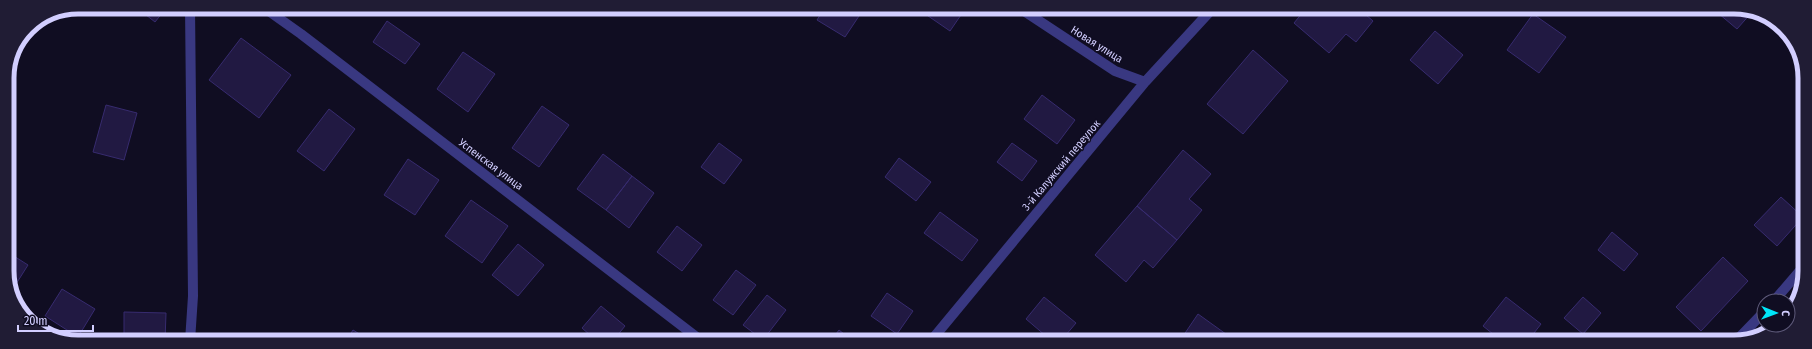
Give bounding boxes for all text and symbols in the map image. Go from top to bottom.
street label: Новая улица [1068,23,1125,66]
street label: 3-й Калужский переулок [1020,117,1104,213]
street label: Успенская улица [455,135,526,193]
north arrow [1756,293,1796,333]
scale bar [18,307,93,333]
text: С [1779,310,1792,316]
text: 20 m [24,314,48,328]

